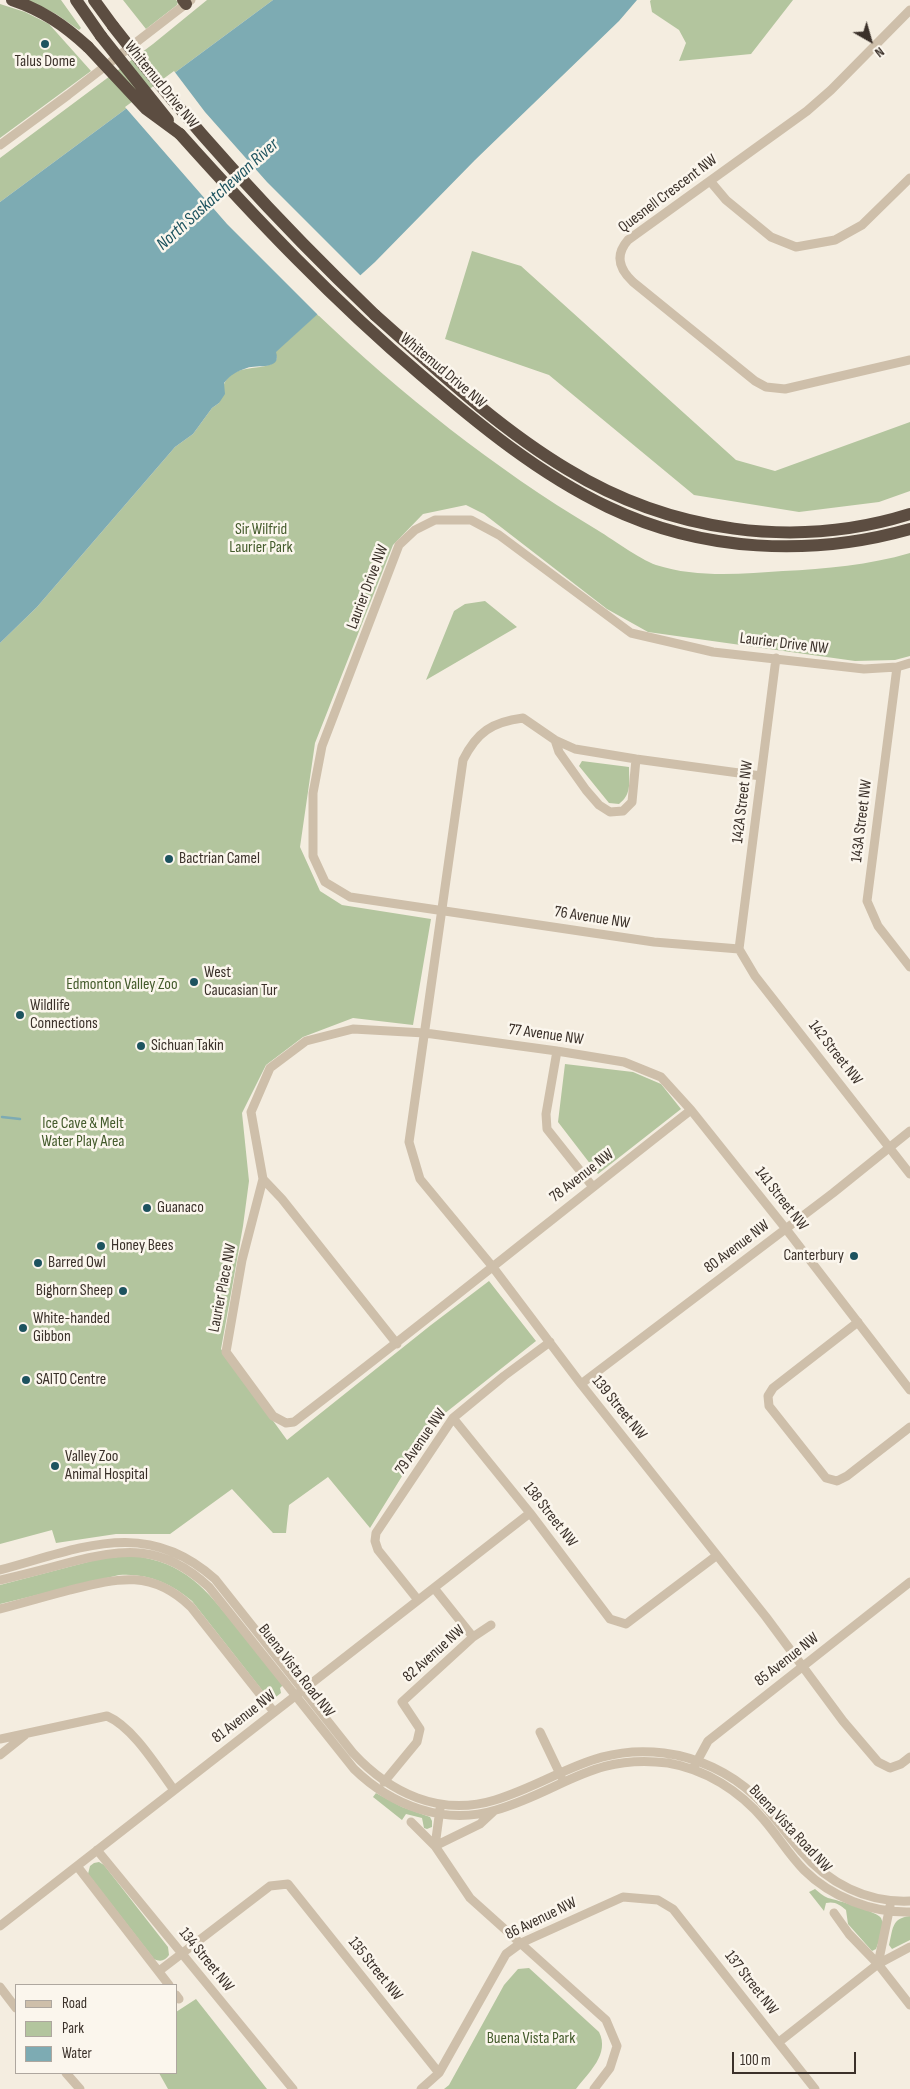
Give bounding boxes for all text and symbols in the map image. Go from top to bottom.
north arrow [845,15,895,65]
marker: Talus Dome [39,38,51,50]
street label: Whitemud Drive NW [120,38,202,132]
text: N [871,43,888,61]
place label: Talus Dome [15,52,75,72]
water label: North Saskatchewan River [153,135,283,255]
street label: Quesnell Crescent NW [615,151,721,237]
street label: Whitemud Drive NW [396,329,490,413]
park label: Sir Wilfrid Laurier Park [229,520,293,558]
street label: Laurier Drive NW [343,542,393,632]
street label: Laurier Drive NW [739,629,829,659]
street label: 142A Street NW [728,760,758,844]
street label: 143A Street NW [847,778,877,864]
place label: Bactrian Camel [179,849,260,869]
marker: Bactrian Camel [163,853,175,865]
street label: 76 Avenue NW [553,903,631,933]
place label: West Caucasian Tur [204,963,278,1001]
park label: Edmonton Valley Zoo [66,975,178,995]
marker: West Caucasian Tur [188,976,200,988]
place label: Wildlife Connections [30,996,98,1034]
marker: Wildlife Connections [14,1009,26,1021]
street label: 142 Street NW [804,1017,866,1089]
street label: 77 Avenue NW [507,1020,585,1050]
place label: Sichuan Takin [151,1036,224,1056]
marker: Sichuan Takin [135,1040,147,1052]
park label: Ice Cave & Melt Water Play Area [41,1114,125,1152]
street label: 78 Avenue NW [546,1145,618,1207]
street label: 141 Street NW [750,1163,812,1235]
place label: Guanaco [157,1198,204,1218]
marker: Guanaco [141,1202,153,1214]
street label: 80 Avenue NW [701,1216,773,1278]
place label: Honey Bees [111,1236,173,1256]
marker: Honey Bees [95,1240,107,1252]
street label: Laurier Place NW [205,1242,241,1334]
place label: Canterbury [783,1246,844,1266]
marker: Canterbury [848,1250,860,1262]
place label: Barred Owl [48,1253,106,1273]
marker: Barred Owl [32,1257,44,1269]
place label: Bighorn Sheep [36,1281,113,1301]
marker: Bighorn Sheep [117,1285,129,1297]
place label: White-handed Gibbon [33,1309,110,1347]
marker: White-handed Gibbon [17,1322,29,1334]
place label: SAITO Centre [36,1370,106,1390]
street label: 139 Street NW [587,1372,651,1444]
marker: SAITO Centre [20,1374,32,1386]
street label: 79 Avenue NW [391,1405,451,1479]
place label: Valley Zoo Animal Hospital [65,1447,148,1485]
marker: Valley Zoo Animal Hospital [49,1460,61,1472]
street label: 138 Street NW [519,1479,581,1551]
street label: Buena Vista Road NW [254,1621,338,1721]
street label: 82 Avenue NW [399,1621,469,1687]
street label: 85 Avenue NW [751,1629,823,1691]
street label: 81 Avenue NW [208,1686,280,1748]
street label: Buena Vista Road NW [744,1781,836,1877]
street label: 86 Avenue NW [502,1894,580,1944]
street label: 134 Street NW [174,1924,238,1996]
street label: 135 Street NW [344,1933,406,2005]
street label: 137 Street NW [720,1947,782,2019]
legend [15,1984,178,2074]
text: Road [62,1994,87,2013]
text: Park [62,2019,84,2038]
park label: Buena Vista Park [487,2029,575,2049]
scale bar [735,2042,859,2074]
text: Water [62,2044,92,2063]
text: 100 m [740,2051,771,2070]

